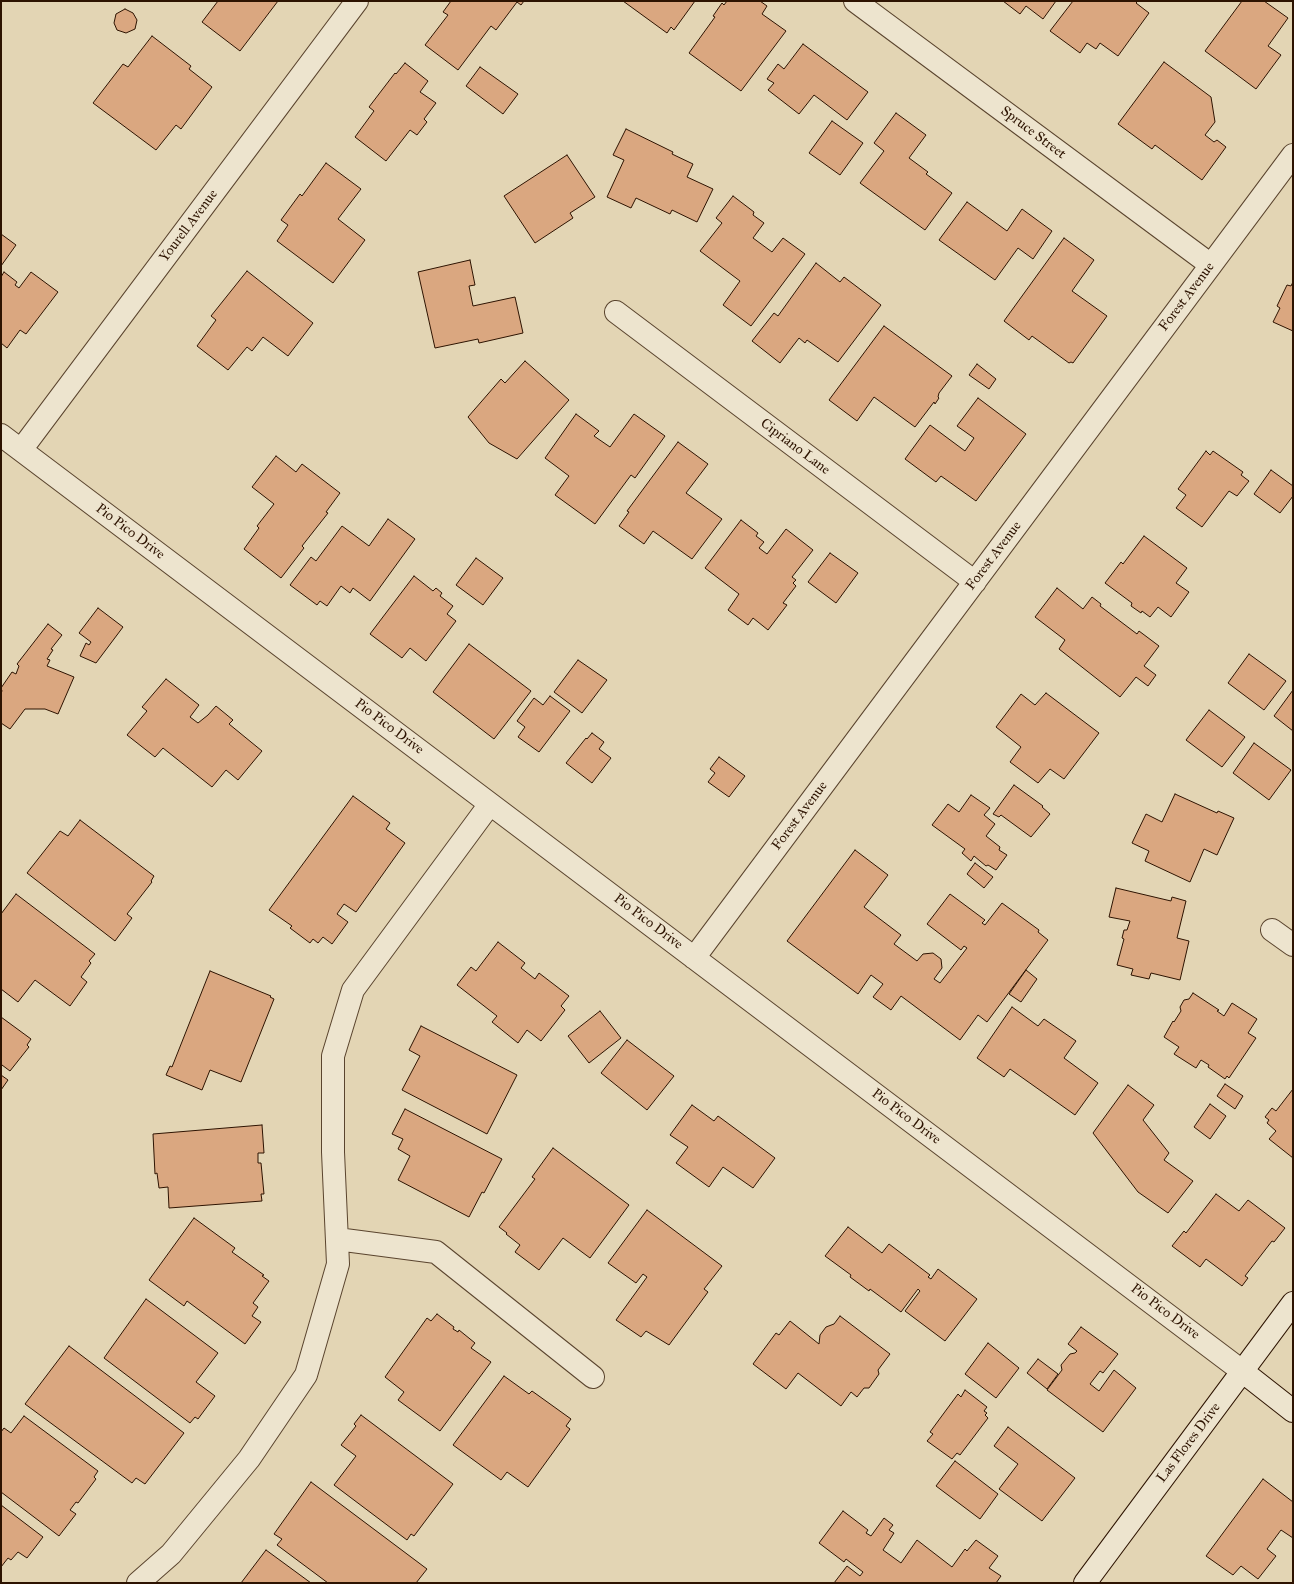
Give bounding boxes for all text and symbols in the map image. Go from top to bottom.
street label: Spruce Street [997,103,1069,163]
street label: Yourell Avenue [156,187,222,265]
street label: Forest Avenue [1156,259,1218,335]
street label: Cipriano Lane [757,415,833,479]
street label: Pio Pico Drive [92,501,168,563]
street label: Forest Avenue [963,518,1025,594]
street label: Pio Pico Drive [351,696,427,758]
street label: Forest Avenue [769,778,831,854]
street label: Pio Pico Drive [610,891,686,953]
street label: Pio Pico Drive [868,1086,944,1148]
street label: Pio Pico Drive [1127,1281,1203,1343]
street label: Las Flores Drive [1153,1400,1225,1486]

